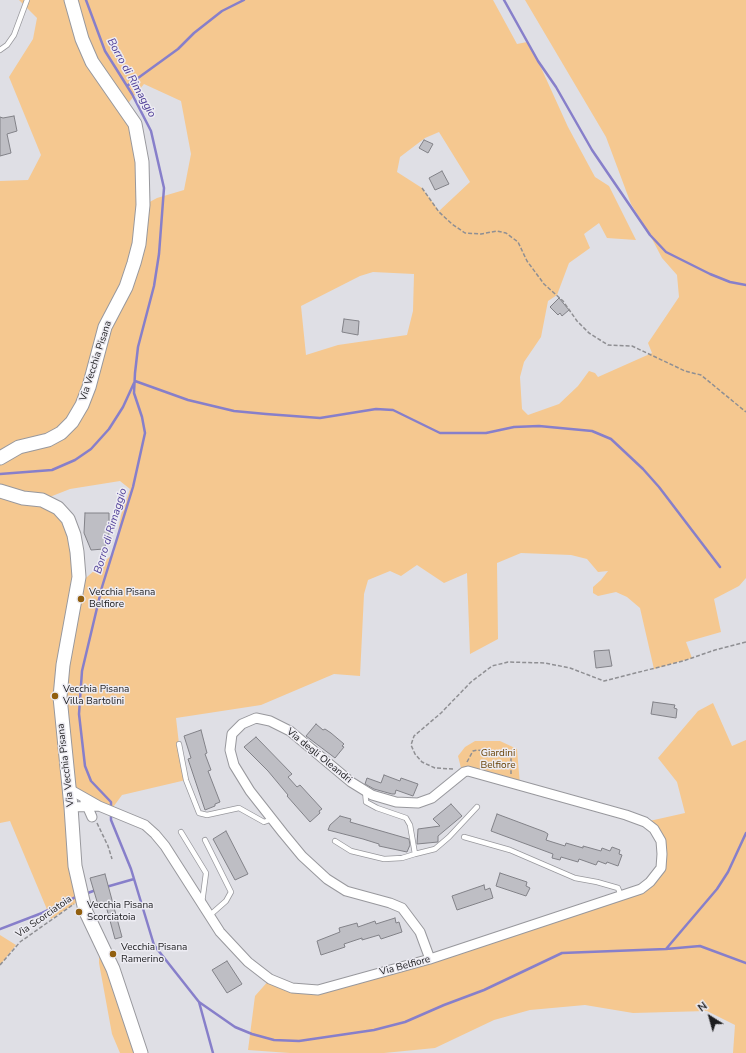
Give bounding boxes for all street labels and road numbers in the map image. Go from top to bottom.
street label: Via Vecchia Pisana [77,319,115,403]
street label: Via Vecchia Pisana [55,723,77,807]
street label: Via degli Oleandri [284,726,354,786]
street label: Via Scorciatoia [14,893,74,941]
street label: Via Belfiore [378,953,432,979]

